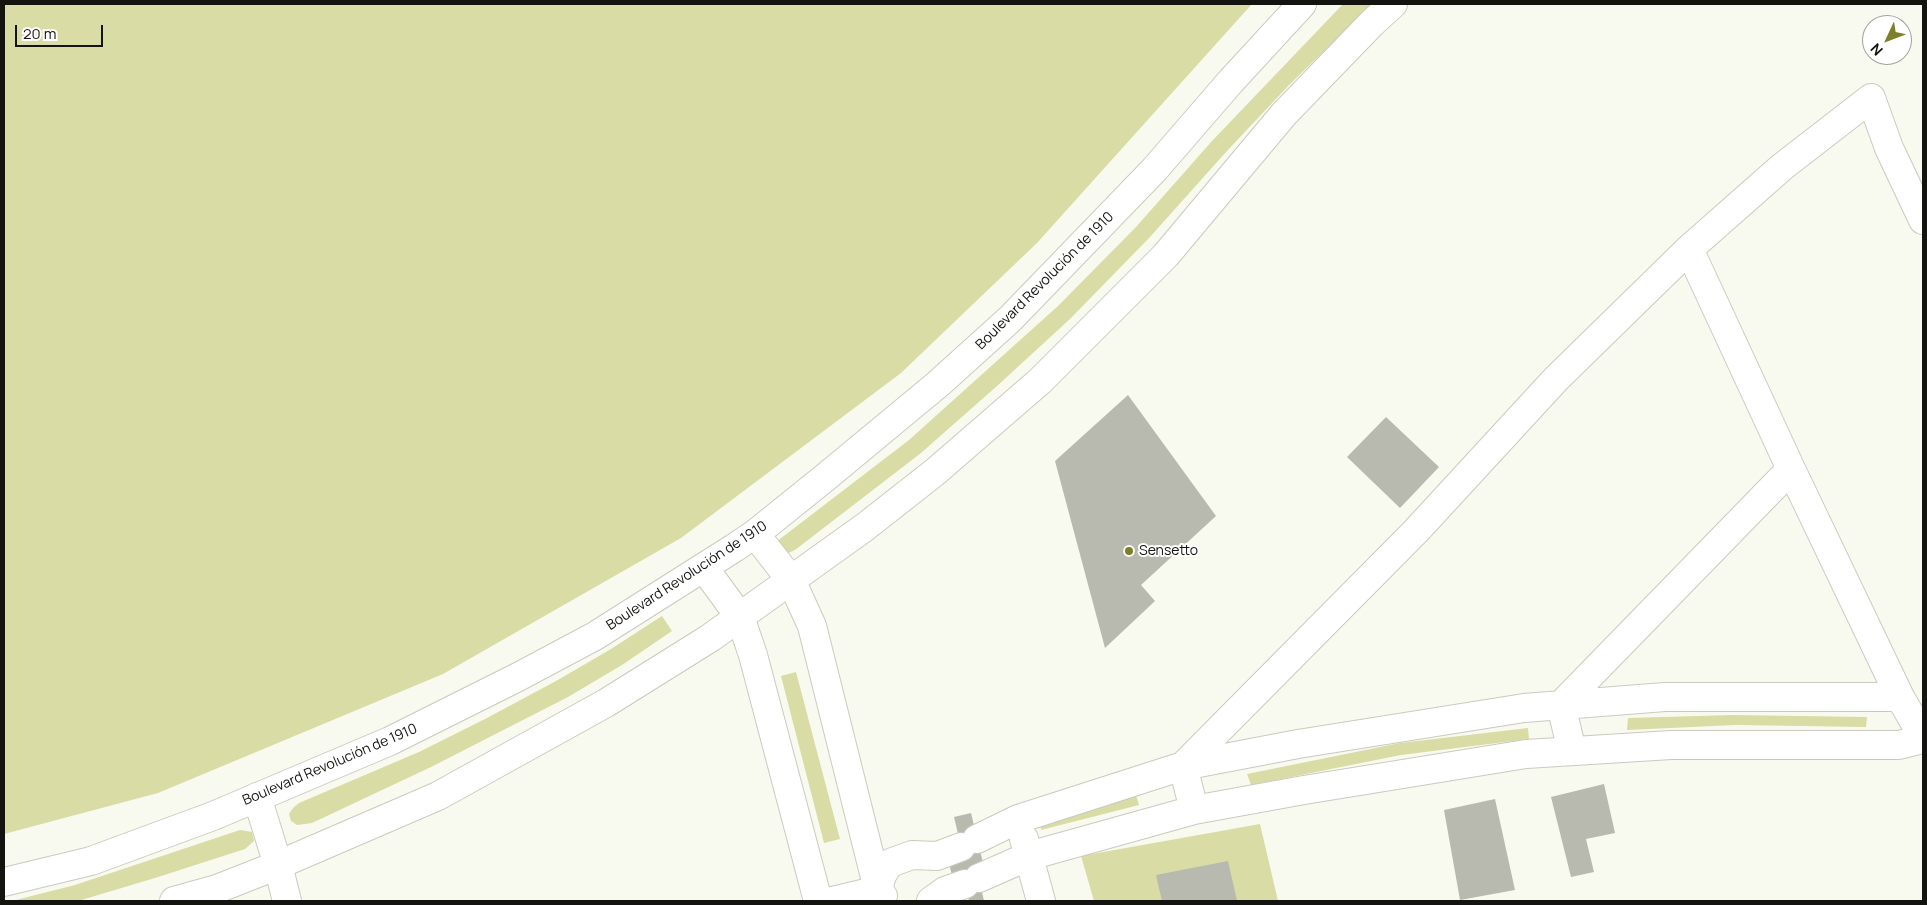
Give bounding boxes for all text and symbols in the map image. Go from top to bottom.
scale bar [18,15,105,47]
north arrow [1862,15,1912,65]
text: 20 m [23,23,56,44]
text: N [1866,40,1887,60]
street label: Boulevard Revolución de 1910 [973,209,1117,353]
street label: Boulevard Revolución de 1910 [604,518,770,634]
place label: Sensetto [1139,543,1198,559]
marker: Sensetto [1123,545,1135,557]
street label: Boulevard Revolución de 1910 [240,721,420,809]

